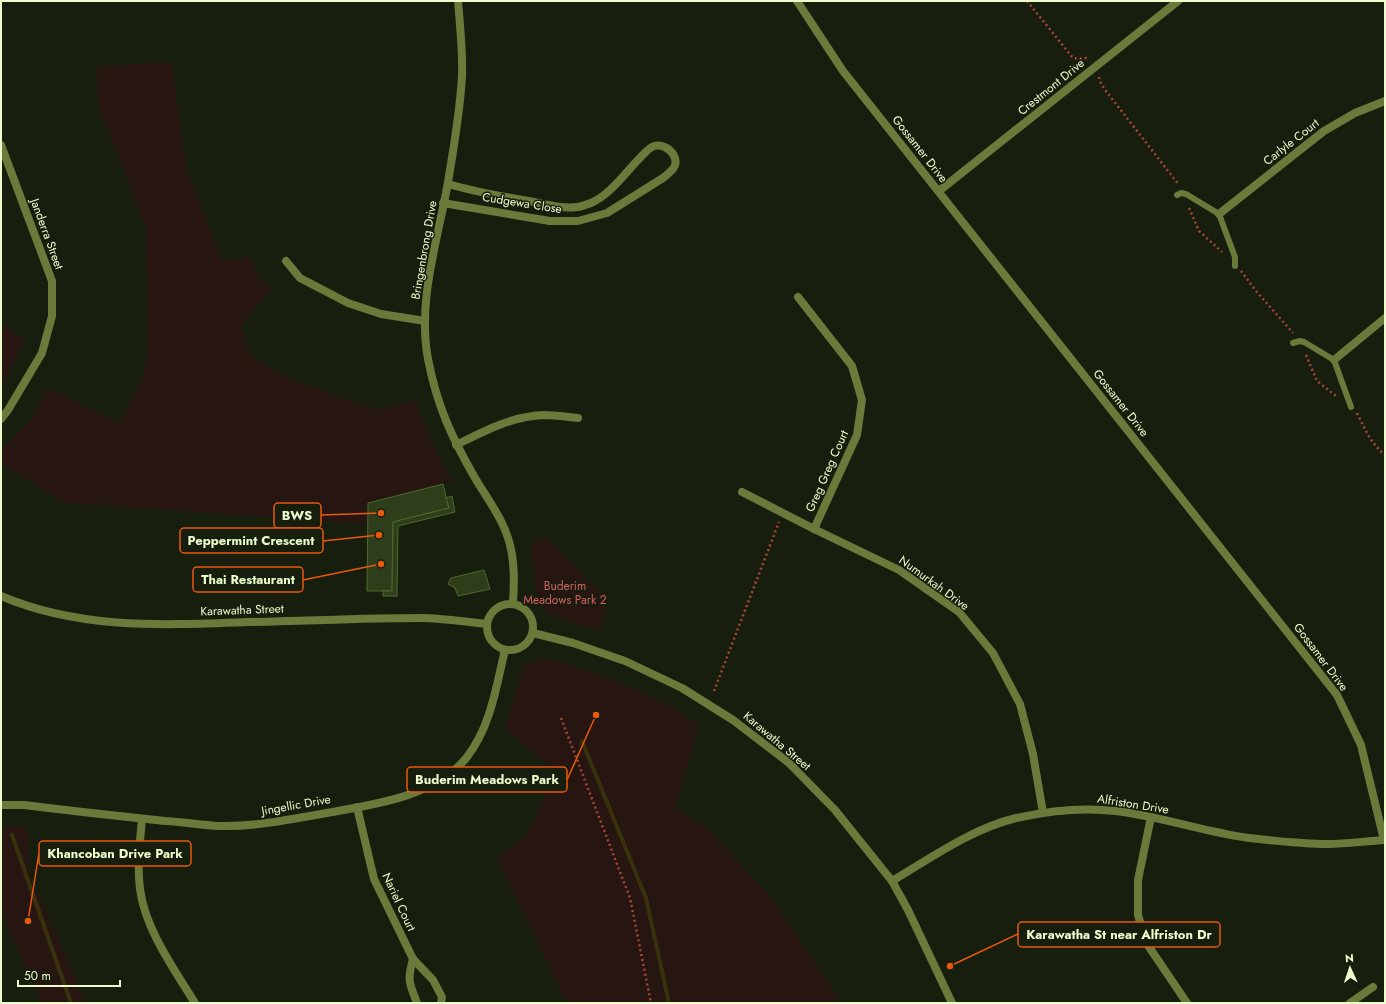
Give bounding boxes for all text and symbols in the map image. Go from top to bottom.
street label: Crestmont Drive [1014,54,1088,120]
street label: Gossamer Drive [888,111,952,187]
street label: Carlyle Court [1259,114,1323,170]
street label: Cudgewa Close [481,188,563,218]
street label: Janderra Street [25,194,68,272]
street label: Bringenbrong Drive [406,199,442,301]
street label: Gossamer Drive [1089,365,1153,441]
street label: Greg Greg Court [801,427,853,515]
callout: BWS [274,503,321,528]
text: BWS [282,506,312,525]
callout: Peppermint Crescent [180,528,323,553]
text: Peppermint Crescent [188,531,315,550]
street label: Numurkah Drive [895,551,973,615]
callout: Thai Restaurant [193,567,303,592]
text: Thai Restaurant [201,570,296,589]
park label: Buderim Meadows Park 2 [523,577,607,609]
street label: Karawatha Street [200,600,284,620]
street label: Gossamer Drive [1289,619,1353,695]
street label: Karawatha Street [739,707,815,775]
callout: Buderim Meadows Park [407,767,567,792]
text: Buderim Meadows Park [415,770,559,789]
street label: Alfriston Drive [1096,789,1170,819]
street label: Jingellic Drive [258,790,332,820]
callout: Khancoban Drive Park [39,841,191,866]
text: Khancoban Drive Park [47,844,183,863]
street label: Nariel Court [378,870,421,934]
callout: Karawatha St near Alfriston Dr [1018,922,1220,947]
text: Karawatha St near Alfriston Dr [1026,925,1212,944]
north arrow [1330,948,1370,988]
text: N [1345,950,1354,966]
scale bar [18,962,120,988]
text: 50 m [24,967,51,985]

